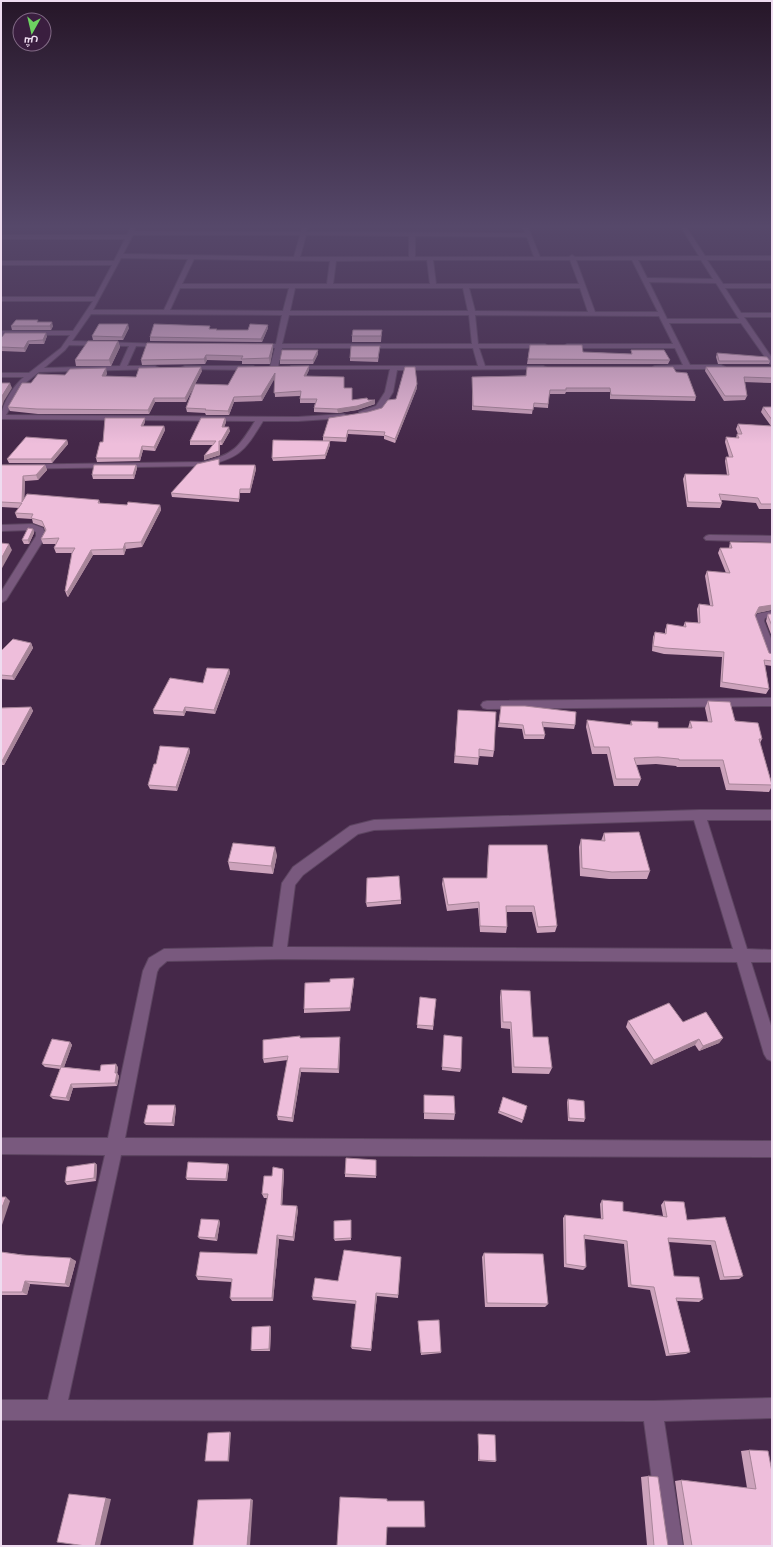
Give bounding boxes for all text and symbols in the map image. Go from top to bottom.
north arrow [12,12,52,52]
text: ش [23,34,39,49]

